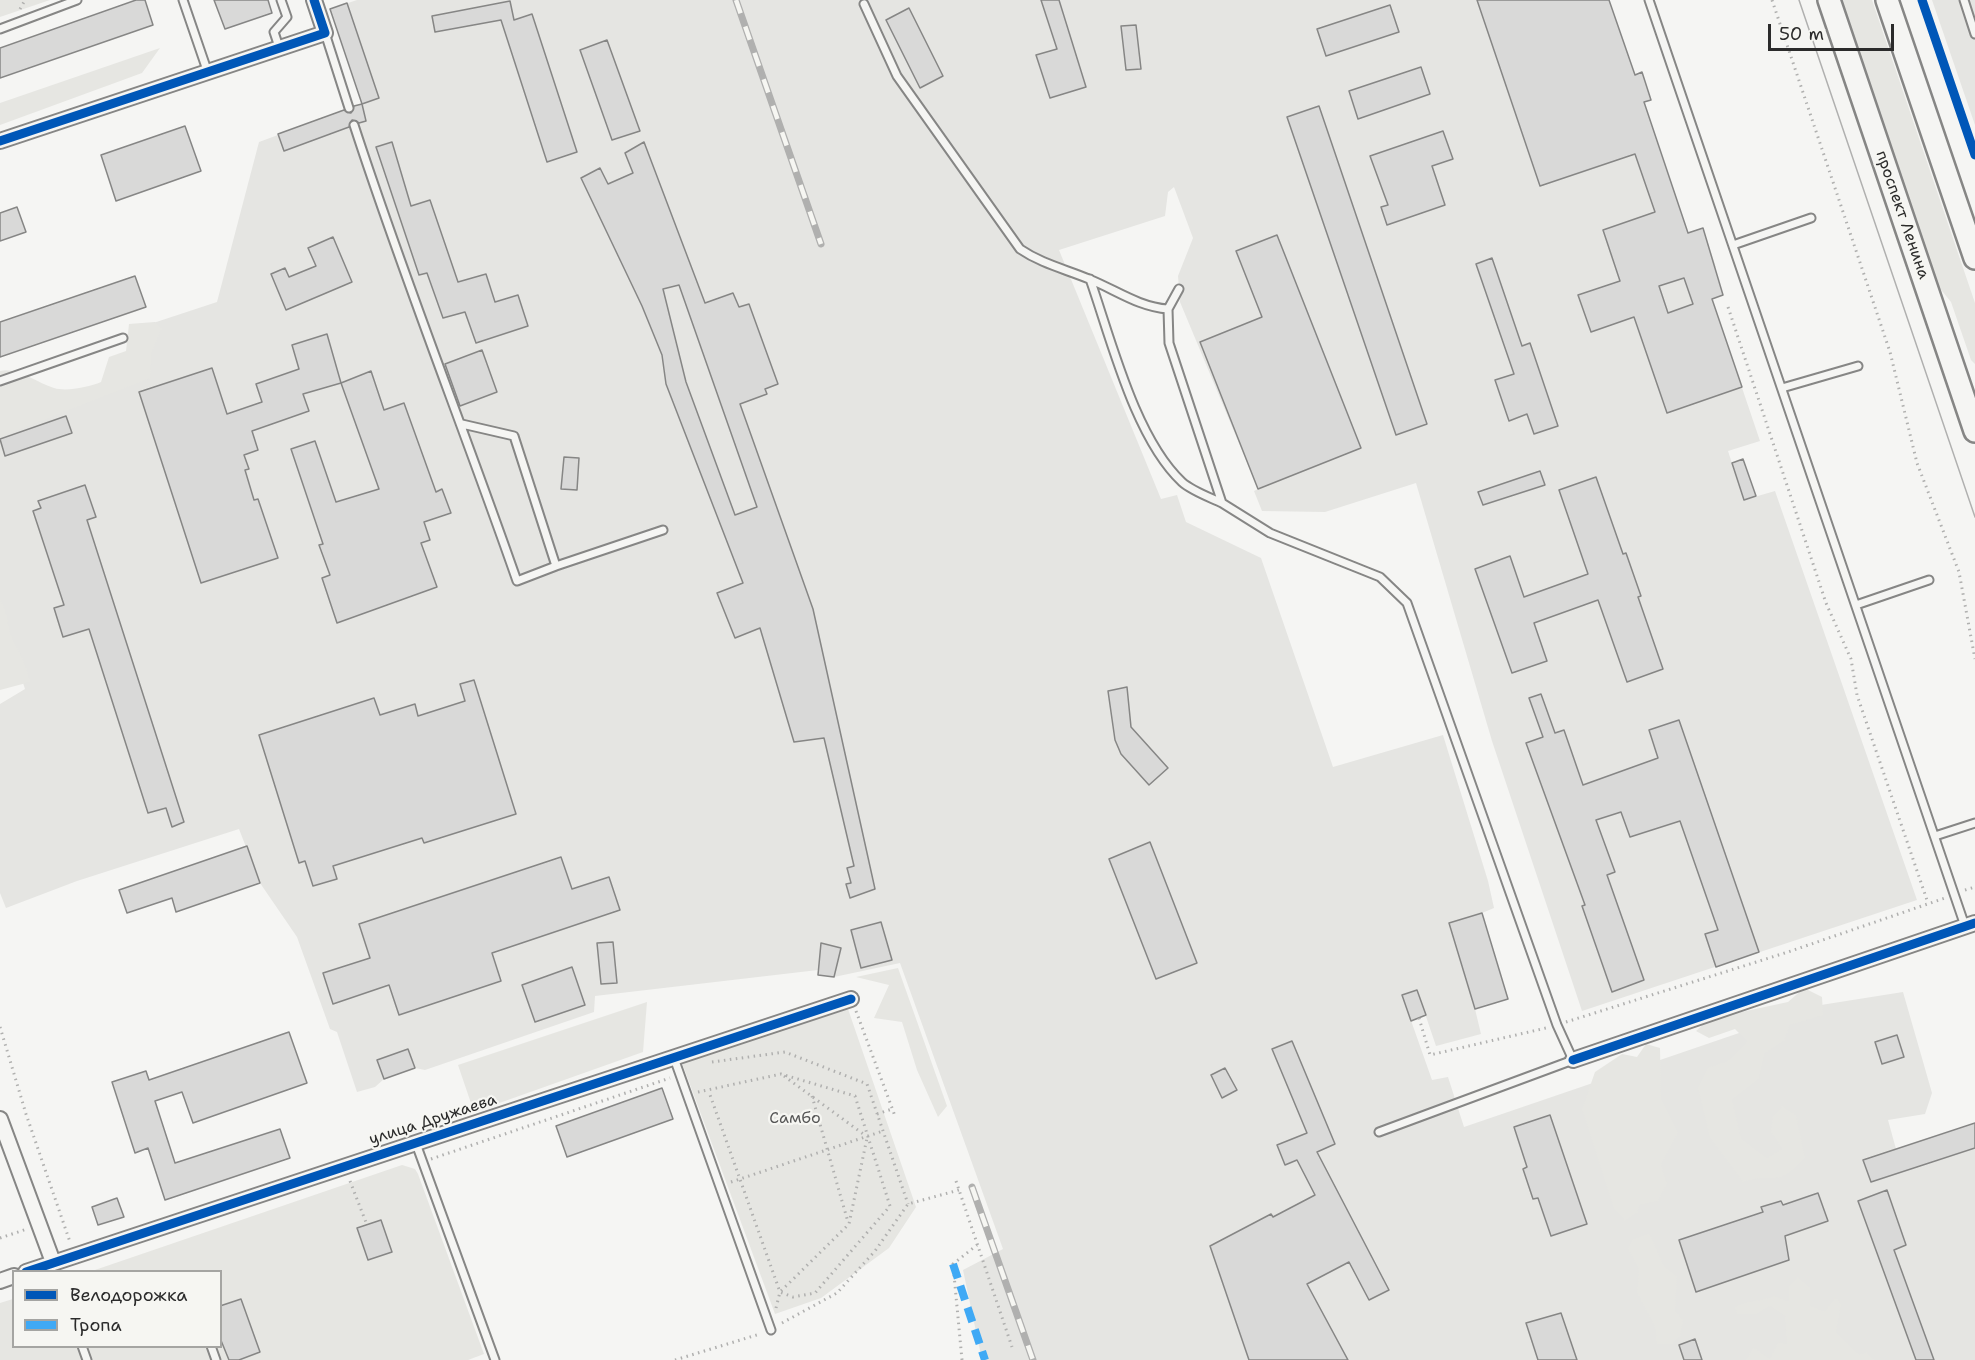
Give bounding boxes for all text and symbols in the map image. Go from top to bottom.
scale bar [1771,12,1897,50]
text: 50 m [1779,22,1824,46]
street label: проспект Ленина [1871,148,1933,282]
street label: улица Дружаева [367,1090,499,1150]
park label: Самбо [769,1109,821,1129]
legend [12,1270,222,1348]
text: Велодорожка [70,1283,188,1307]
text: Тропа [70,1313,122,1337]

